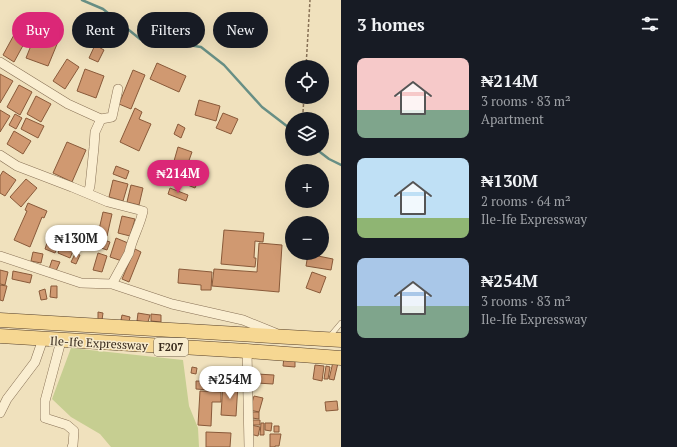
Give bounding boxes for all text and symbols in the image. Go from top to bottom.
chip: Buy [12,12,64,48]
chip: Rent [72,12,129,48]
chip: Filters [137,12,205,48]
chip: New [213,12,268,48]
text: 3 homes [357,13,425,36]
icon: filters [639,13,661,35]
map controls [285,60,329,260]
button: locate [285,60,329,104]
text: ₦214M [481,69,538,92]
icon: home [389,74,437,122]
text: 3 rooms · 83 m² [481,92,571,110]
text: Apartment [481,110,544,128]
button: layers [285,112,329,156]
pin: ₦214M [150,160,206,194]
text: ₦214M [156,164,200,182]
button: + [285,164,329,208]
text: ₦130M [481,169,538,192]
icon: home [389,174,437,222]
text: 2 rooms · 64 m² [481,192,571,210]
text: Ile-Ife Expressway [481,210,587,228]
button: − [285,216,329,260]
pin: ₦130M [48,225,104,259]
text: ₦130M [54,229,98,247]
text: ₦254M [481,269,538,292]
icon: home [389,274,437,322]
text: 3 rooms · 83 m² [481,292,571,310]
text: Ile-Ife Expressway [481,310,587,328]
street label: Ile-Ife Expressway [50,333,149,353]
road number: F207 [154,338,188,356]
pin: ₦254M [202,366,258,400]
text: ₦254M [208,370,252,388]

